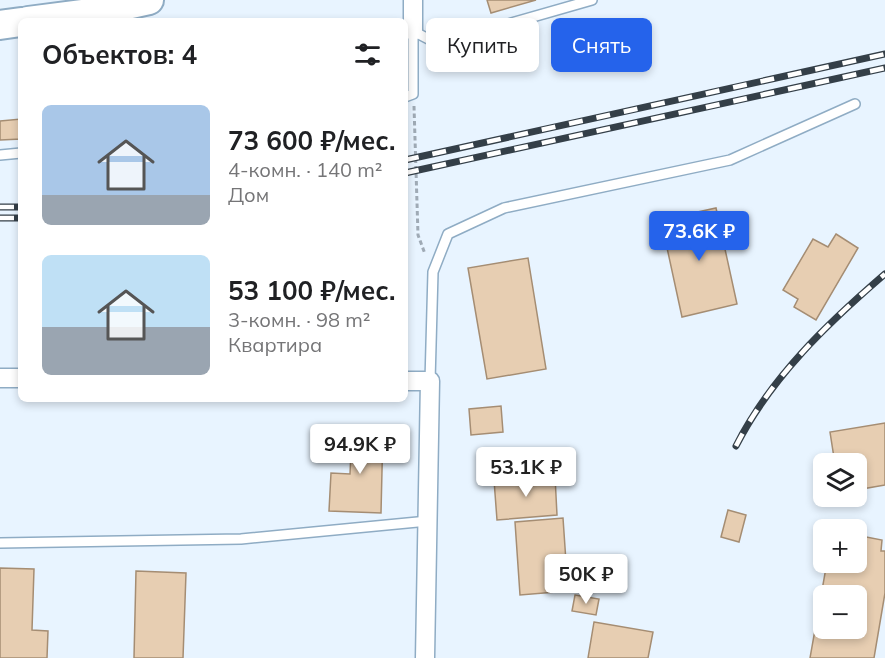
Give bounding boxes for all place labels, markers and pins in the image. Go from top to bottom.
pin: 73.6K ₽ [644,211,754,262]
pin: 94.9K ₽ [305,424,415,475]
pin: 53.1K ₽ [471,447,581,498]
pin: 50K ₽ [544,554,628,605]

